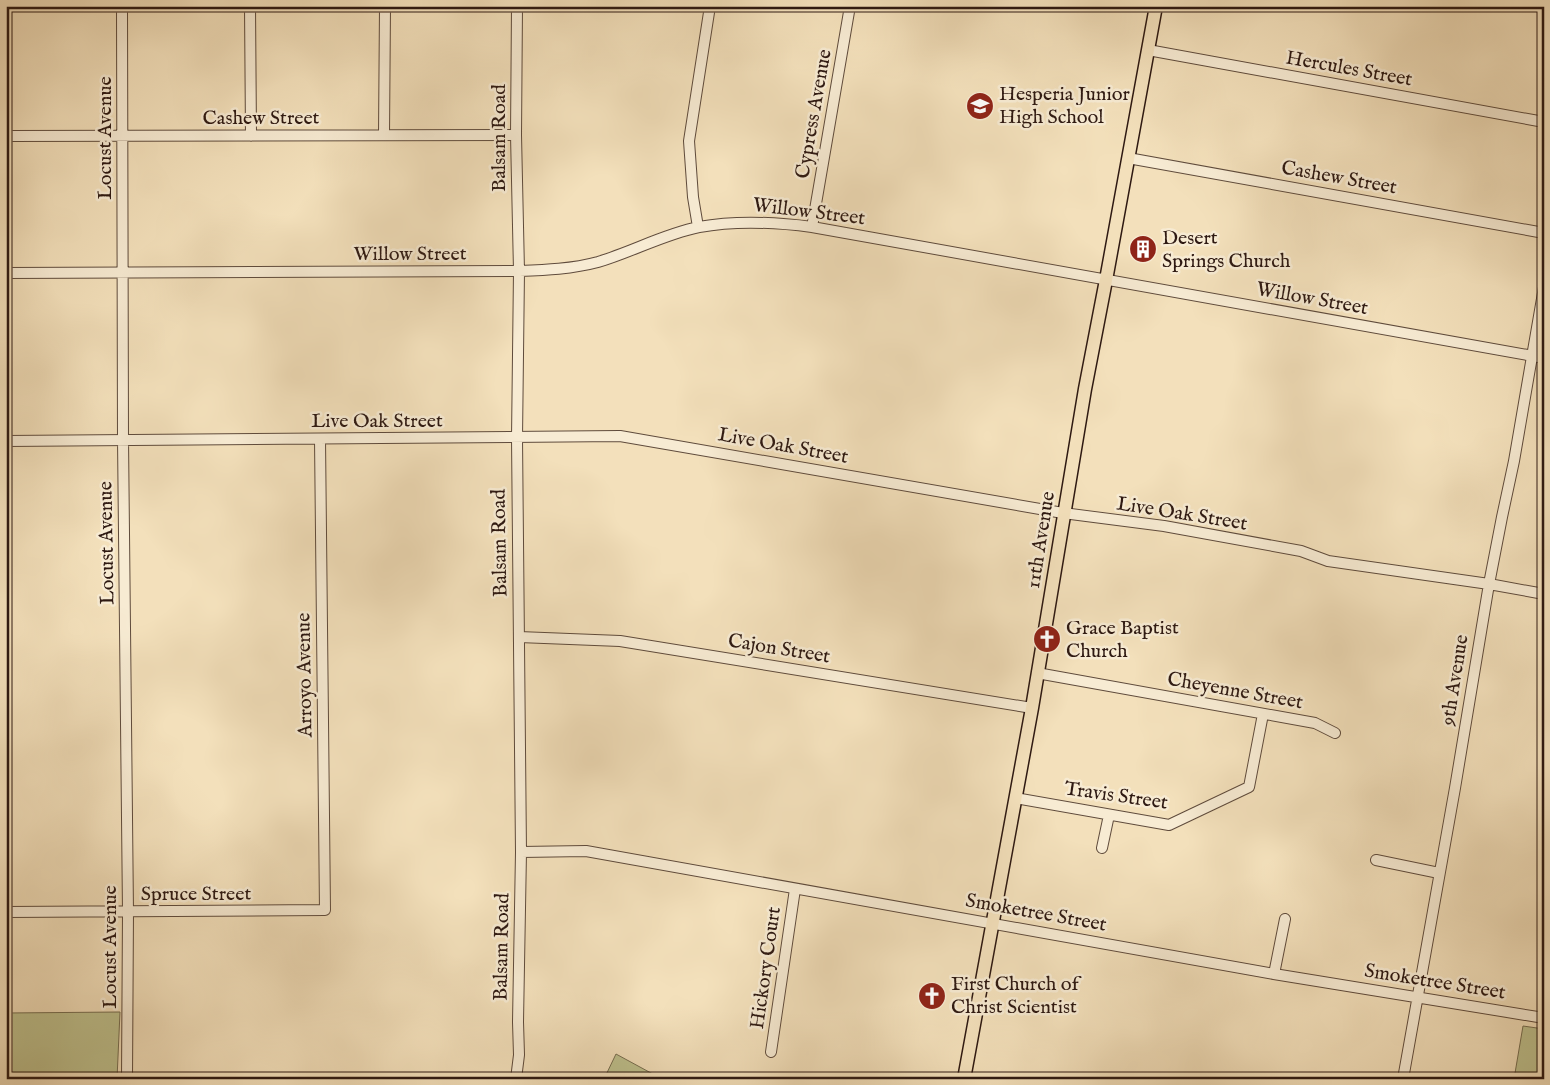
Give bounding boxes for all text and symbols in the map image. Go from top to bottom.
street label: Hercules Street [1284,46,1414,92]
street label: Cypress Avenue [790,47,838,181]
street label: Locust Avenue [93,76,118,200]
place label: Hesperia Junior High School [999,82,1130,130]
street label: Balsam Road [487,84,512,192]
school or university icon: Hesperia Junior High School [965,91,995,121]
street label: Cashew Street [203,106,320,131]
street label: Cashew Street [1279,156,1399,200]
street label: Willow Street [751,193,867,231]
place label: Desert Springs Church [1162,226,1291,274]
building icon: Desert Springs Church [1128,234,1158,264]
street label: Willow Street [353,242,467,267]
street label: Willow Street [1254,277,1370,321]
street label: Live Oak Street [311,409,443,434]
street label: Live Oak Street [716,422,850,470]
street label: Locust Avenue [93,481,121,605]
street label: Balsam Road [487,488,513,597]
street label: 11th Avenue [1021,490,1061,590]
street label: Live Oak Street [1115,491,1249,537]
street label: Arroyo Avenue [291,613,319,738]
place label: Grace Baptist Church [1066,616,1179,664]
church icon: Grace Baptist Church [1032,624,1062,654]
street label: Cajon Street [726,629,832,669]
street label: 9th Avenue [1435,633,1475,728]
street label: Cheyenne Street [1165,667,1305,715]
street label: Travis Street [1063,776,1169,816]
street label: Spruce Street [141,882,251,907]
street label: Locust Avenue [98,885,123,1009]
street label: Smoketree Street [964,888,1109,938]
street label: Balsam Road [489,892,515,1001]
street label: Hickory Court [745,905,787,1031]
street label: Smoketree Street [1363,958,1508,1006]
place label: First Church of Christ Scientist [951,972,1082,1020]
church icon: First Church of Christ Scientist [917,981,947,1011]

